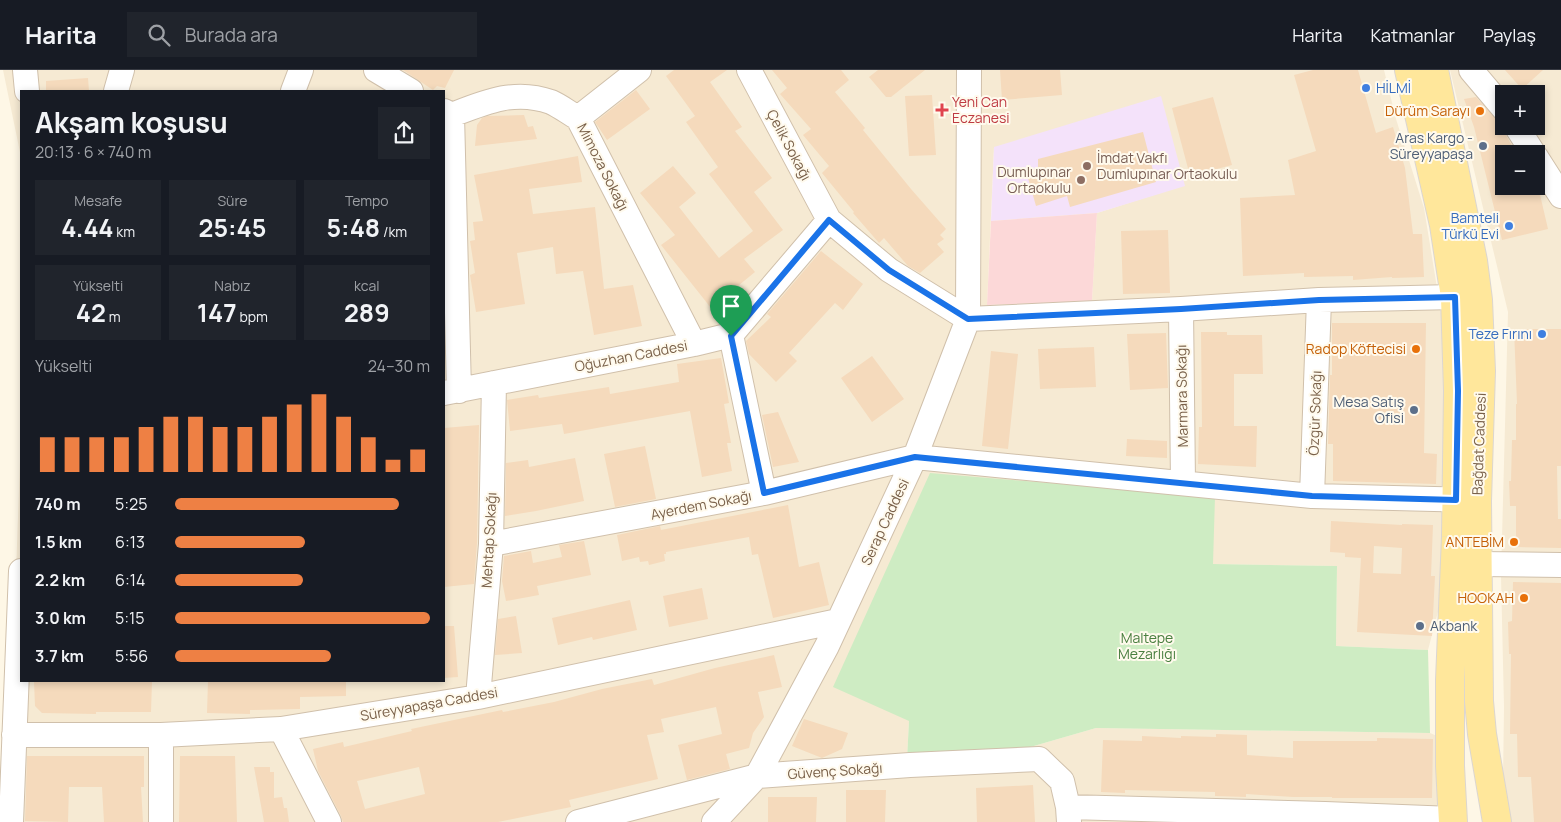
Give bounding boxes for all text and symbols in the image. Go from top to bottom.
search box [127,12,477,57]
text: Harita [25,18,97,51]
icon: search [145,21,173,49]
text: Burada ara [185,22,278,48]
text: Harita [1292,23,1342,47]
text: Katmanlar [1370,23,1455,47]
text: Paylaş [1483,23,1536,47]
place label: HİLMİ [1376,78,1411,97]
marker: HİLMİ [1360,82,1372,94]
map controls [1495,85,1545,195]
button: + [1495,85,1545,135]
place label: Yeni Can Eczanesi [952,92,1010,127]
place label: Dürüm Sarayı [1385,101,1470,120]
text: Akşam koşusu [35,103,228,141]
marker: Yeni Can Eczanesi [936,104,948,116]
marker: Dürüm Sarayı [1474,105,1486,117]
street label: Çelik Sokağı [763,106,816,184]
button: share [378,107,430,159]
street label: Mimoza Sokağı [573,120,634,214]
place label: Aras Kargo - Süreyyapaşa [1390,128,1473,163]
marker: Aras Kargo - Süreyyapaşa [1477,140,1489,152]
text: 20:13 · 6 × 740 m [35,141,151,163]
button: − [1495,145,1545,195]
place label: İmdat Vakfı Dumlupınar Ortaokulu [1097,148,1237,183]
marker: İmdat Vakfı Dumlupınar Ortaokulu [1081,160,1093,172]
place label: Dumlupınar Ortaokulu [997,162,1071,197]
marker: Dumlupınar Ortaokulu [1075,174,1087,186]
text: Mesafe [74,191,122,210]
text: Süre [217,191,248,210]
text: Tempo [345,191,389,210]
place label: Bamteli Türkü Evi [1442,208,1499,243]
text: 4.44 [61,210,114,245]
text: 25:45 [199,210,266,245]
text: 5:48 [326,210,380,245]
marker: Bamteli Türkü Evi [1503,220,1515,232]
text: km [114,222,135,241]
text: /km [380,222,407,241]
text: Yükselti [73,276,123,295]
text: Nabız [214,276,251,295]
text: kcal [354,276,380,295]
pin [710,285,752,336]
icon: arrive [717,292,745,320]
text: 42 [76,295,106,330]
text: 147 [197,295,237,330]
text: 289 [344,295,390,330]
text: m [106,307,121,326]
text: bpm [237,307,268,326]
place label: Teze Fırını [1469,324,1532,343]
marker: Teze Fırını [1536,328,1548,340]
street label: Oğuzhan Caddesi [573,335,689,376]
place label: Radop Köftecisi [1306,339,1406,358]
marker: Radop Köftecisi [1410,343,1422,355]
street label: Marmara Sokağı [1171,344,1192,448]
text: Yükselti [35,355,92,377]
text: 24–30 m [368,355,430,377]
street label: Özgür Sokağı [1304,370,1325,456]
place label: Mesa Satış Ofisi [1333,392,1404,427]
street label: Bağdat Caddesi [1467,393,1490,495]
marker: Mesa Satış Ofisi [1408,404,1420,416]
street label: Serap Caddesi [856,475,913,568]
street label: Ayerdem Sokağı [649,485,753,524]
street label: Mehtap Sokağı [477,492,500,588]
text: 740 m [35,493,81,515]
text: 5:25 [115,493,147,515]
text: 1.5 km [35,531,82,553]
text: 6:13 [115,531,145,553]
place label: ANTEBİM [1446,532,1504,551]
marker: ANTEBİM [1508,536,1520,548]
text: 2.2 km [35,569,85,591]
text: 6:14 [115,569,145,591]
place label: HOOKAH [1457,588,1514,607]
marker: HOOKAH [1518,592,1530,604]
text: 3.0 km [35,607,86,629]
text: 5:15 [115,607,145,629]
place label: Akbank [1430,616,1478,635]
marker: Akbank [1414,620,1426,632]
park label: Maltepe Mezarlığı [1118,628,1176,663]
text: 3.7 km [35,645,84,667]
text: 5:56 [115,645,148,667]
street label: Süreyyapaşa Caddesi [359,682,499,725]
street label: Güvenç Sokağı [787,758,883,783]

